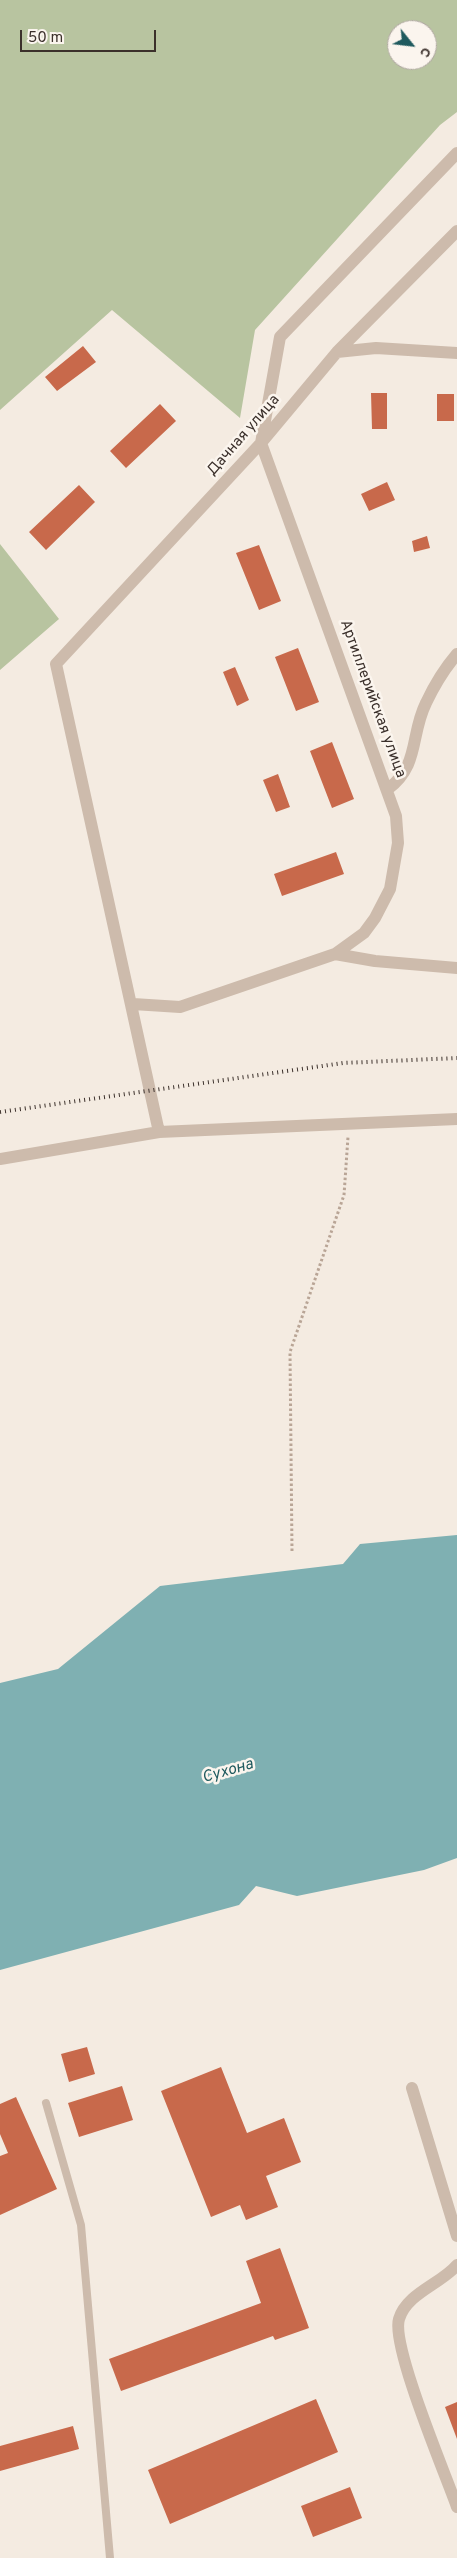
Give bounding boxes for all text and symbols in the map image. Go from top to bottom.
scale bar [22,20,159,52]
north arrow [387,20,437,70]
text: 50 m [28,29,63,48]
text: С [415,44,434,60]
street label: Дачная улица [204,392,284,480]
street label: Артиллерийская улица [335,618,409,780]
water label: Сухона [200,1756,256,1788]

